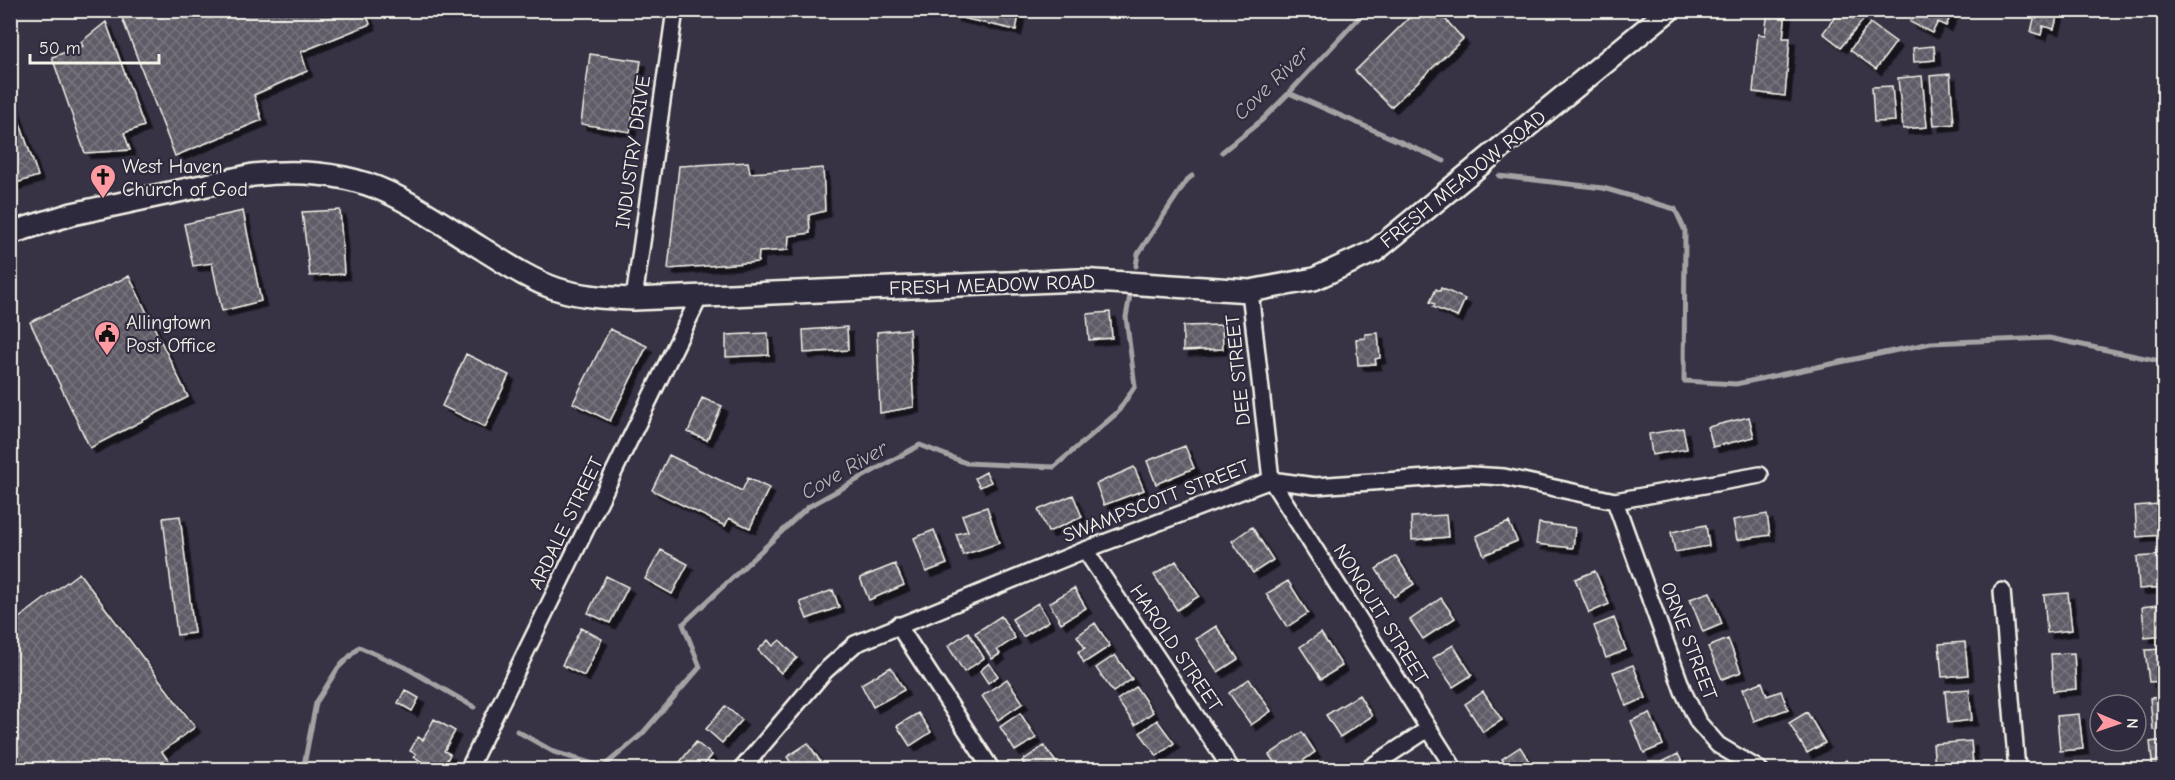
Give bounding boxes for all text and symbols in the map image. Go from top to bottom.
scale bar [30,27,159,65]
text: 50 m [39,38,81,59]
water label: Cove River [1228,40,1315,125]
street label: INDUSTRY DRIVE [611,74,655,230]
street label: FRESH MEADOW ROAD [1376,105,1550,253]
place label: West Haven Church of God [122,155,248,201]
church icon: West Haven Church of God [88,162,118,200]
street label: FRESH MEADOW ROAD [889,270,1095,300]
place label: Allingtown Post Office [126,311,216,357]
street label: DEE STREET [1221,313,1255,427]
public building icon: Allingtown Post Office [92,319,122,357]
water label: Cove River [797,435,893,504]
street label: ARDALE STREET [524,453,608,593]
street label: SWAMPSCOTT STREET [1059,455,1253,547]
street label: NONQUIT STREET [1329,540,1433,688]
street label: ORNE STREET [1656,579,1722,704]
street label: HAROLD STREET [1125,580,1227,716]
north arrow [2088,693,2148,753]
text: N [2123,718,2141,729]

